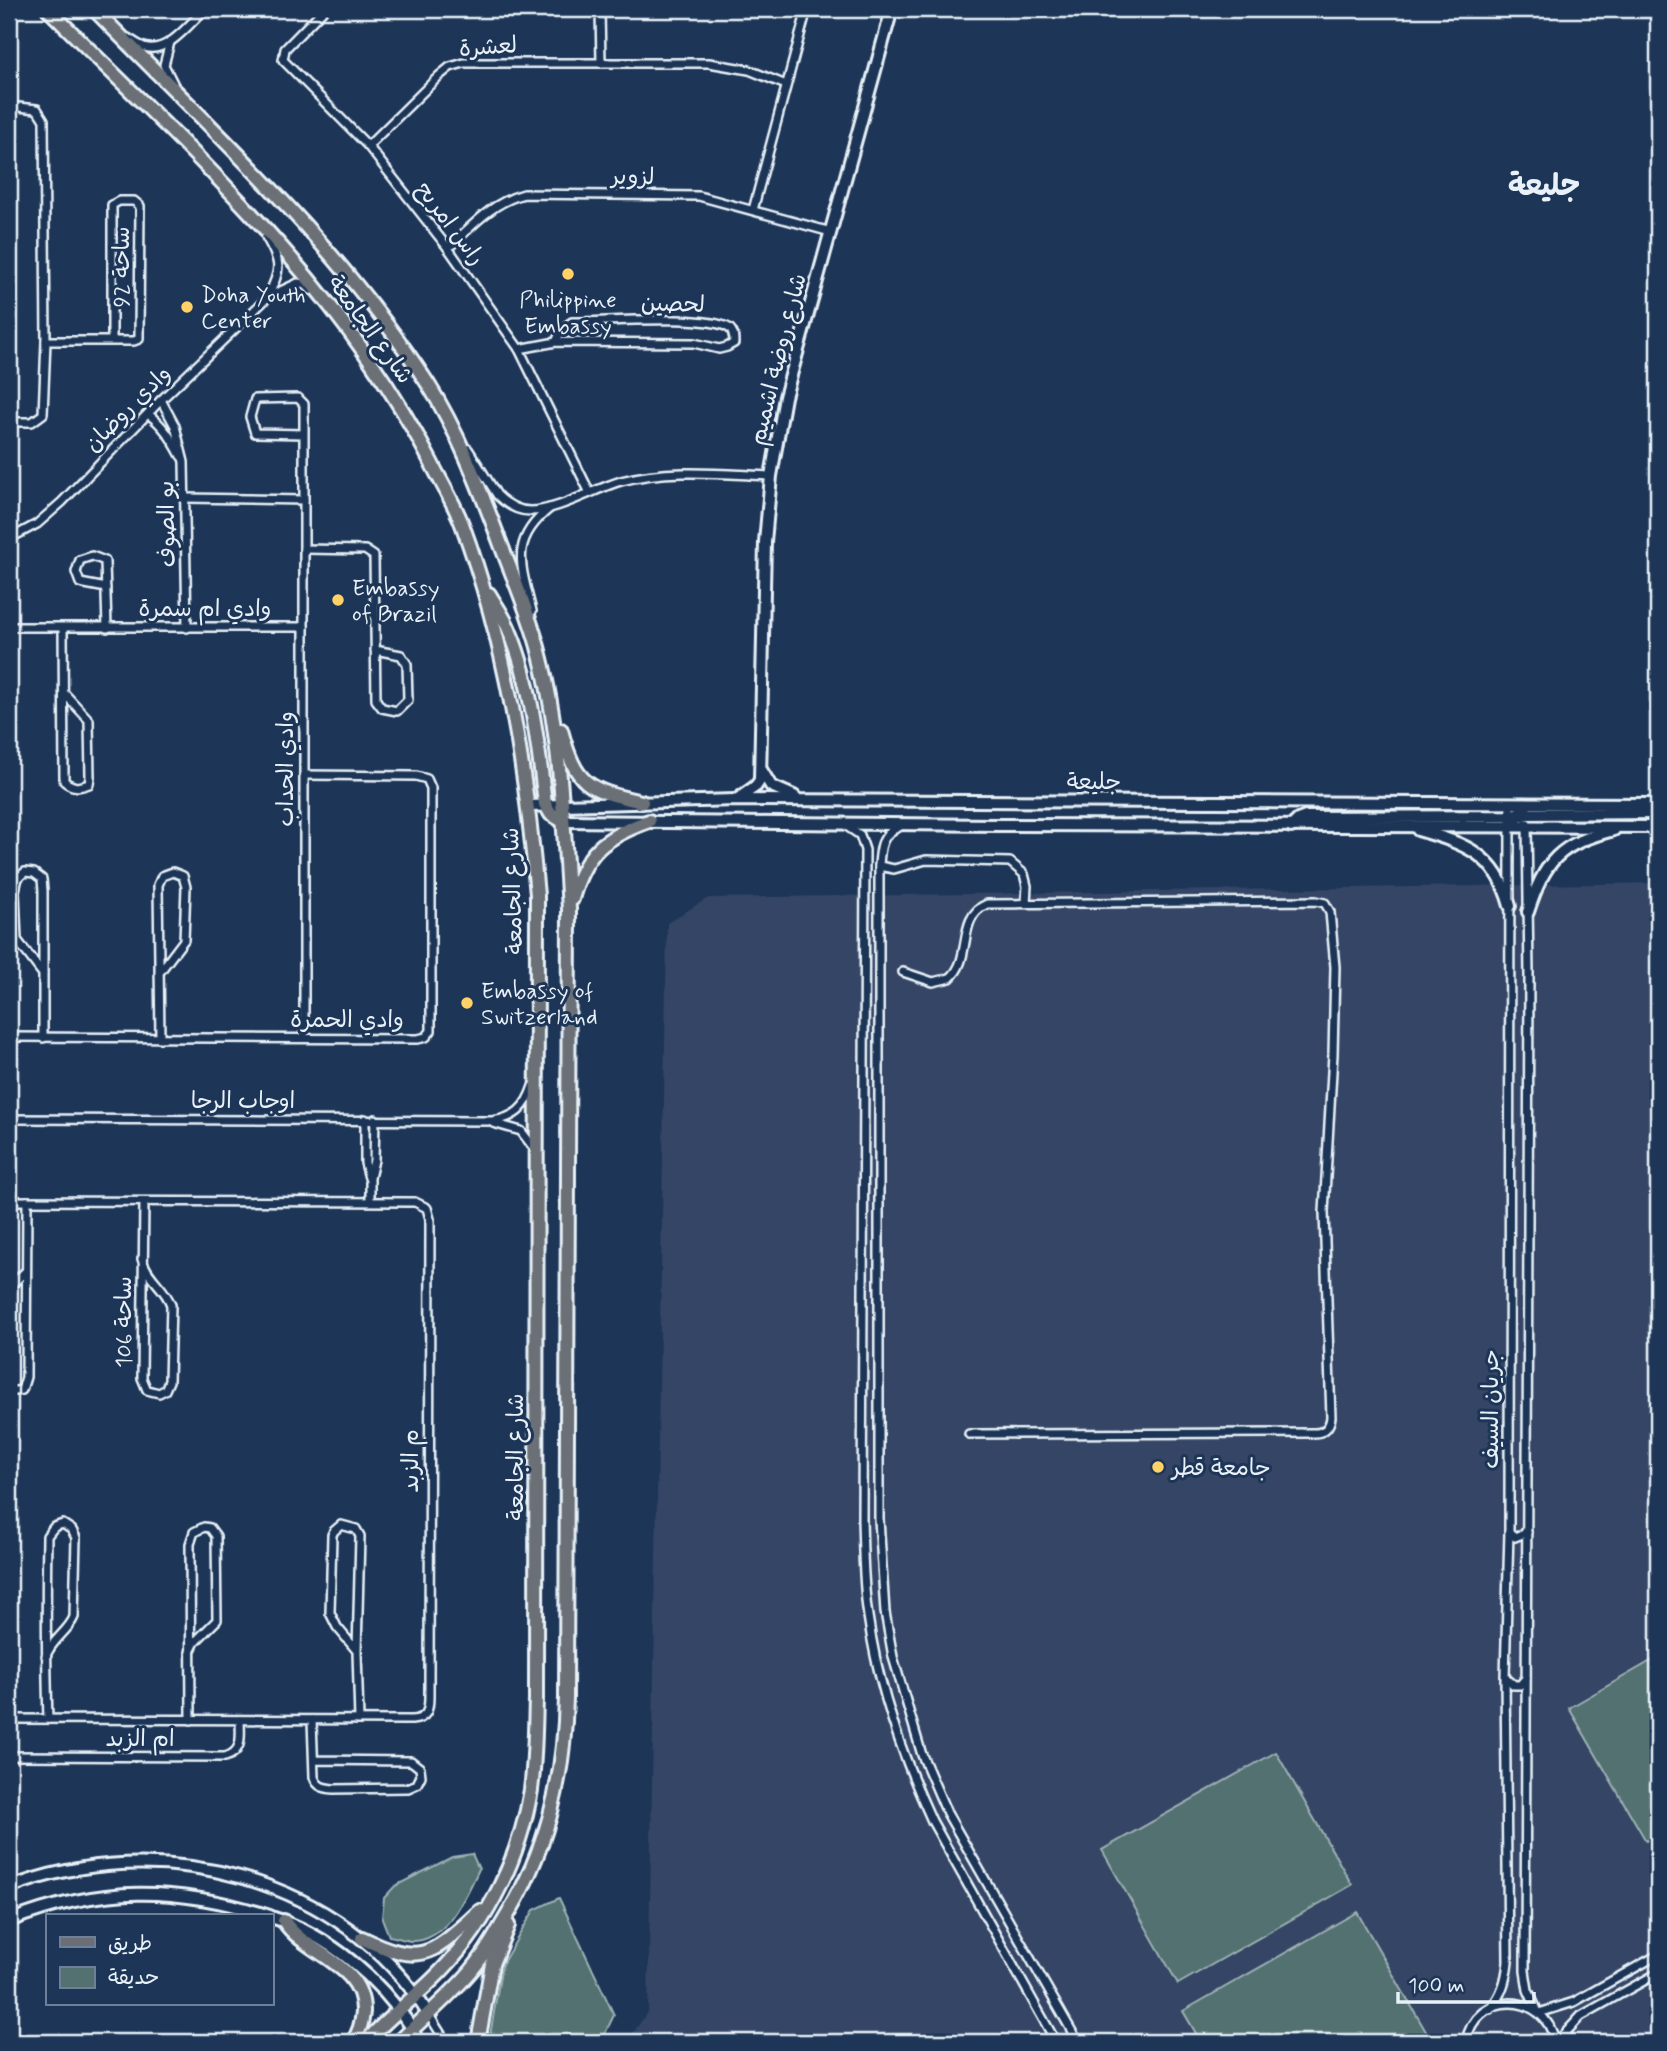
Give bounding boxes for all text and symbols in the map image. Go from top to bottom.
street label: لعشرة [458,31,518,65]
street label: لزوير [609,163,655,193]
district label: جليعة [1508,167,1580,206]
street label: راس امريح [408,176,491,272]
street label: ساحة 92 [108,227,138,307]
marker: Philippine Embassy [560,266,576,282]
street label: شارع الجامعة [320,270,419,390]
street label: شارع روضة اشميم [743,271,816,449]
place label: Doha Youth Center [201,281,306,337]
place label: Philippine Embassy [519,286,617,342]
street label: لحصين [640,289,705,321]
marker: Doha Youth Center [179,299,195,315]
street label: وادي روضان [79,360,178,459]
street label: بو الصوف [152,480,184,568]
place label: Embassy of Brazil [352,574,439,630]
marker: Embassy of Brazil [330,592,346,608]
street label: وادي ام سمرة [139,595,271,626]
street label: وادي الحداب [272,711,302,827]
street label: جليعة [1067,768,1121,798]
street label: شارع الجامعة [497,827,531,955]
place label: Embassy of Switzerland [481,977,597,1033]
marker: Embassy of Switzerland [459,995,475,1011]
street label: وادي الحمرة [290,1006,404,1036]
street label: اوجاب الرجا [191,1087,295,1117]
street label: ساحة 106 [110,1276,140,1368]
street label: جريان السيف [1477,1349,1507,1469]
street label: شارع الجامعة [502,1393,532,1521]
street label: م الزبد [397,1429,428,1493]
place label: جامعة قطر [1170,1454,1271,1484]
marker: جامعة قطر [1150,1459,1166,1475]
street label: ام الزبد [105,1725,175,1756]
legend [46,1914,273,2006]
text: طريق [108,1930,152,1958]
scale bar [1398,1960,1534,2004]
text: حديقة [108,1964,159,1992]
text: 100 m [1408,1972,1464,2000]

